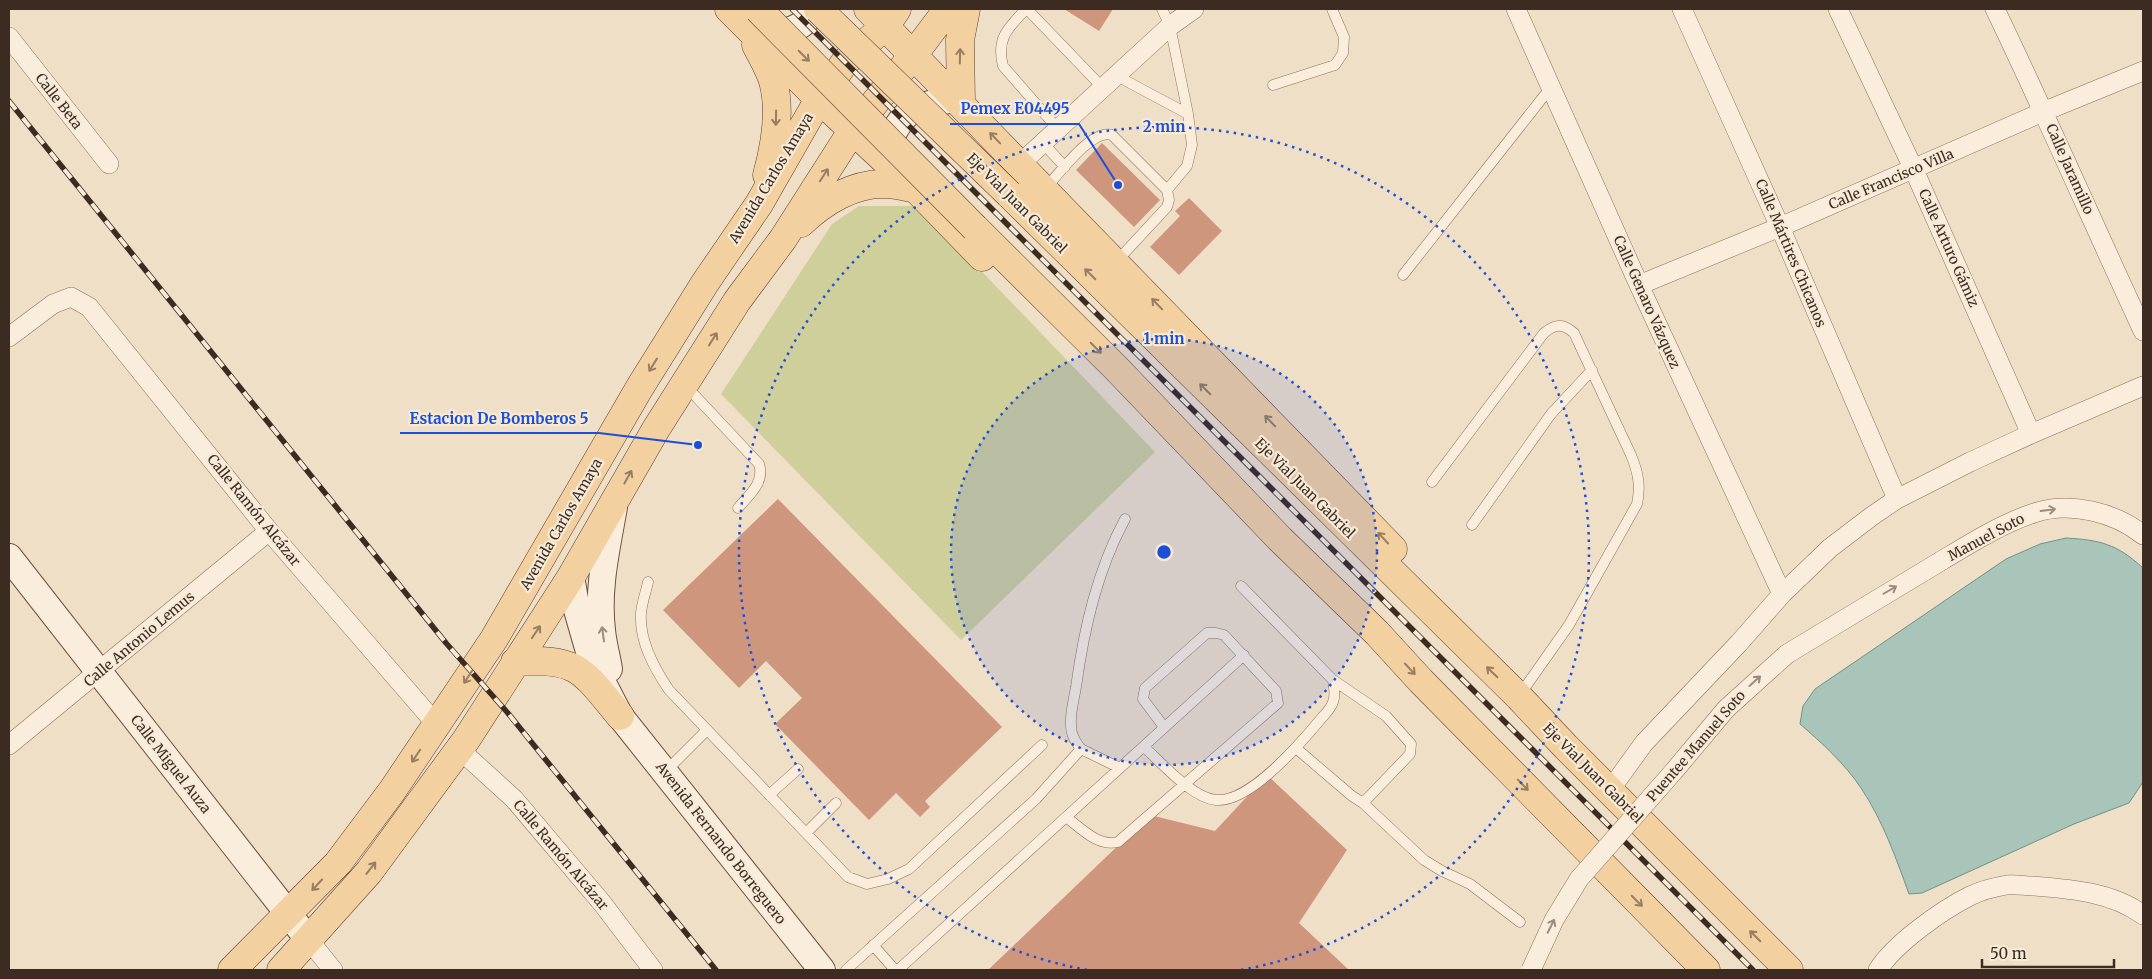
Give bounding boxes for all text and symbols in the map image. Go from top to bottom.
one-way arrow [955,48,965,64]
one-way arrow [798,50,810,62]
street label: Calle Beta [31,69,87,133]
callout: Pemex E04495 [950,94,1079,124]
text: Pemex E04495 [960,99,1070,118]
street label: Avenida Carlos Amaya [724,109,817,247]
one-way arrow [771,110,781,126]
text: 2 min [1143,117,1185,136]
street label: Calle Jaramillo [2042,121,2098,217]
one-way arrow [989,132,1001,144]
street label: Calle Francisco Villa [1826,144,1957,213]
street label: Eje Vial Juan Gabriel [963,149,1071,257]
one-way arrow [819,169,829,183]
street label: Calle Mártires Chicanos [1752,176,1830,330]
street label: Calle Arturo Gámiz [1915,186,1983,310]
street label: Calle Genaro Vázquez [1610,233,1685,372]
one-way arrow [1084,268,1096,281]
one-way arrow [1151,298,1163,311]
text: 1 min [1144,329,1184,348]
one-way arrow [708,332,718,346]
one-way arrow [1090,342,1102,354]
one-way arrow [648,358,658,372]
one-way arrow [1199,383,1211,395]
callout: Estacion De Bomberos 5 [400,403,599,433]
text: Estacion De Bomberos 5 [410,409,588,428]
one-way arrow [1264,415,1276,427]
street label: Eje Vial Juan Gabriel [1251,434,1359,542]
street label: Calle Ramón Alcázar [203,450,305,570]
street label: Avenida Carlos Amaya [515,454,606,594]
one-way arrow [624,471,634,485]
one-way arrow [2040,505,2056,515]
street label: Manuel Soto [1945,509,2027,565]
one-way arrow [1377,532,1389,545]
centre of rings [1155,543,1173,561]
one-way arrow [1882,585,1897,595]
street label: Calle Antonio Lemus [80,587,198,691]
one-way arrow [531,625,541,639]
one-way arrow [597,626,607,642]
one-way arrow [1404,662,1416,675]
one-way arrow [1487,666,1499,678]
one-way arrow [463,670,473,684]
one-way arrow [1749,675,1762,687]
street label: Puentee Manuel Soto [1643,687,1749,805]
street label: Calle Miguel Auza [127,711,215,817]
street label: Eje Vial Juan Gabriel [1539,719,1647,827]
one-way arrow [411,749,421,763]
street label: Avenida Fernando Borreguero [651,757,790,928]
one-way arrow [1517,779,1529,792]
street label: Calle Ramón Alcázar [510,796,612,914]
one-way arrow [366,862,377,875]
one-way arrow [311,878,323,891]
one-way arrow [1631,895,1644,907]
one-way arrow [1547,919,1556,934]
one-way arrow [1749,930,1761,942]
scale bar [1982,936,2114,968]
text: 50 m [1990,944,2027,963]

